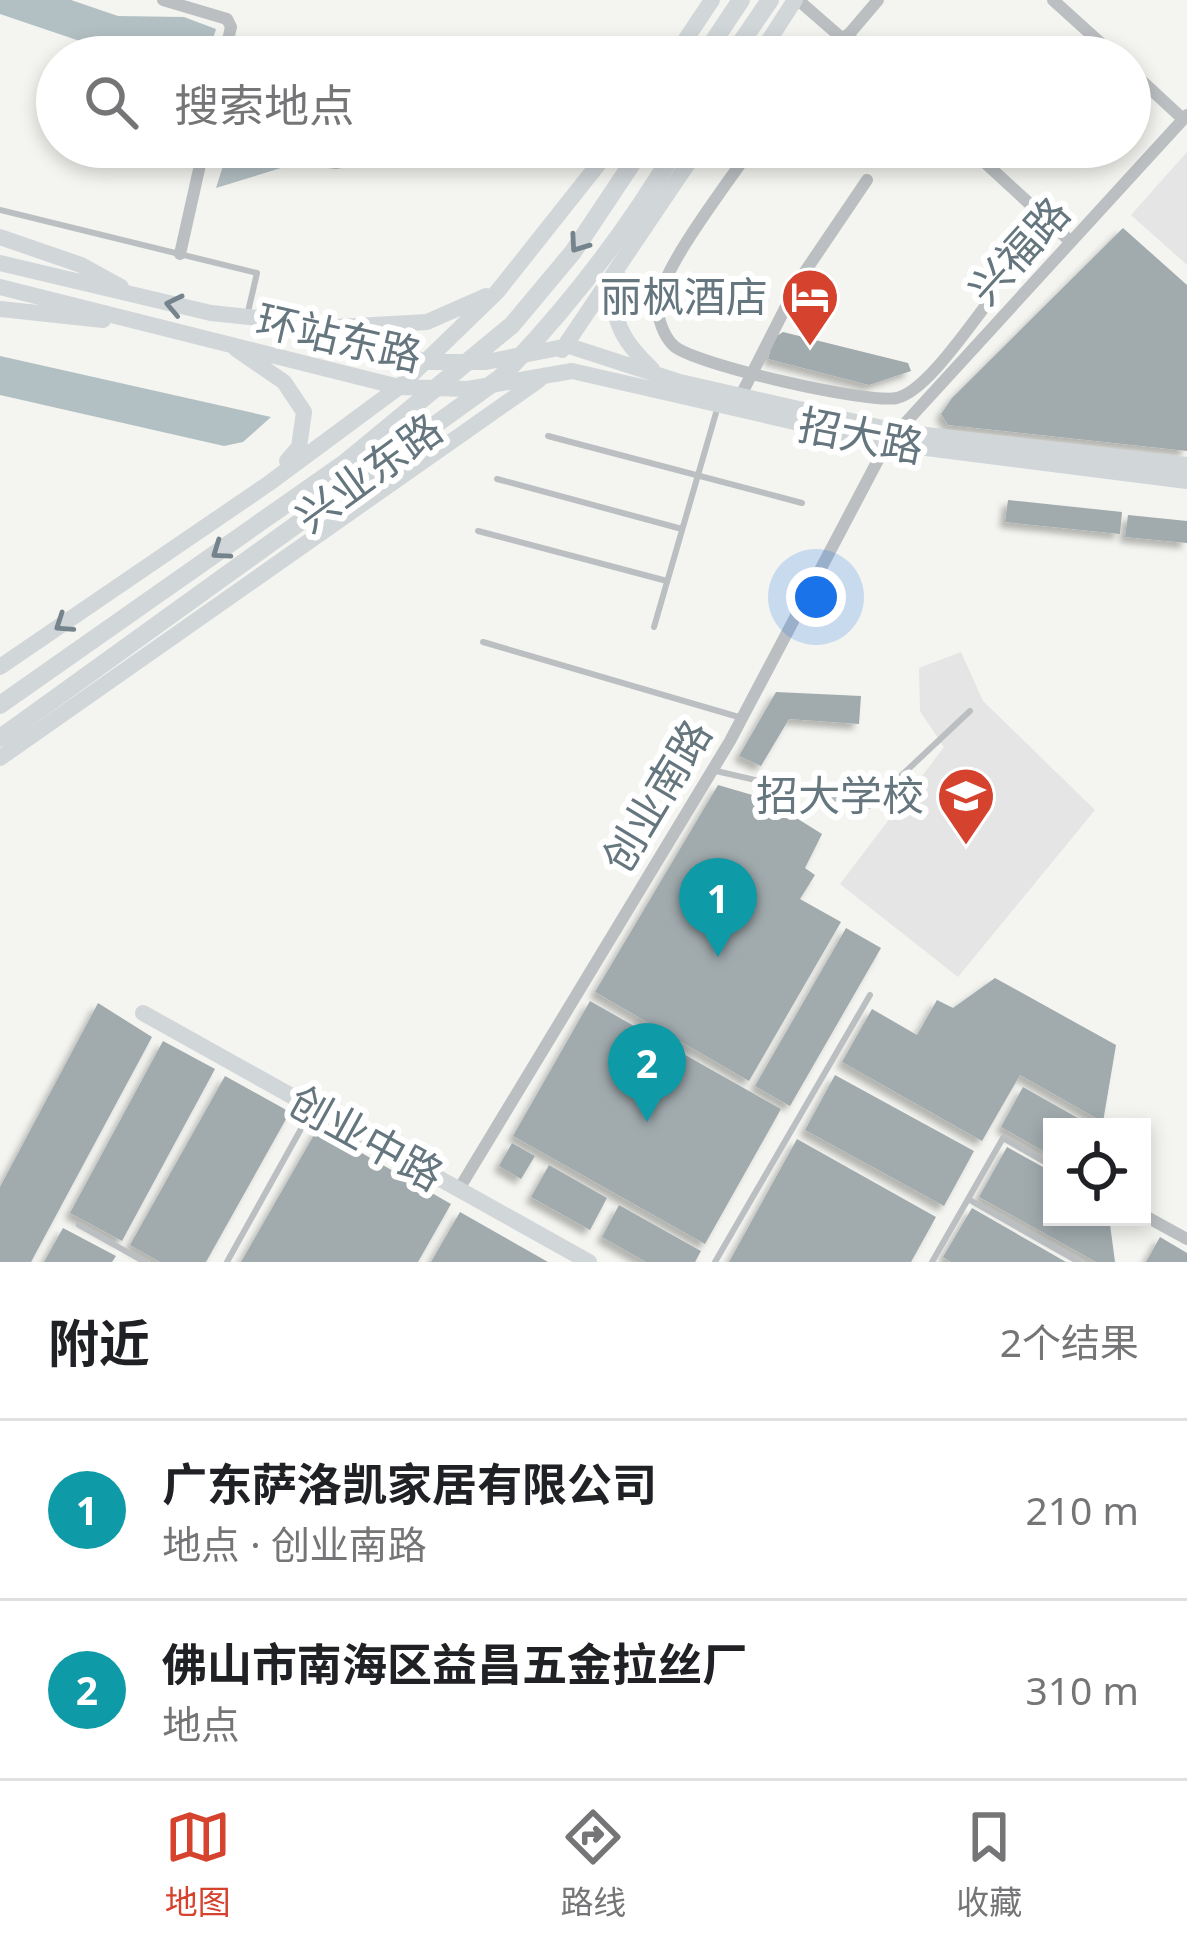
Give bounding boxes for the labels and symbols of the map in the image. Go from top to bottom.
street label: 兴福路 [955,184,1081,316]
one-way arrow [570,231,592,253]
hotel icon: 丽枫酒店 [779,266,841,348]
place label: 丽枫酒店 [600,267,768,324]
street label: 环站东路 [251,290,428,383]
one-way arrow [165,294,185,319]
street label: 招大路 [794,395,929,475]
street label: 兴业东路 [283,399,453,544]
one-way arrow [211,537,233,559]
your location [786,567,846,627]
one-way arrow [54,610,76,632]
street label: 创业南路 [588,709,723,882]
school or university icon: 招大学校 [935,765,997,847]
place label: 招大学校 [756,766,924,823]
pin: 1 [679,858,757,957]
pin: 2 [608,1023,686,1122]
street label: 创业中路 [279,1071,454,1202]

